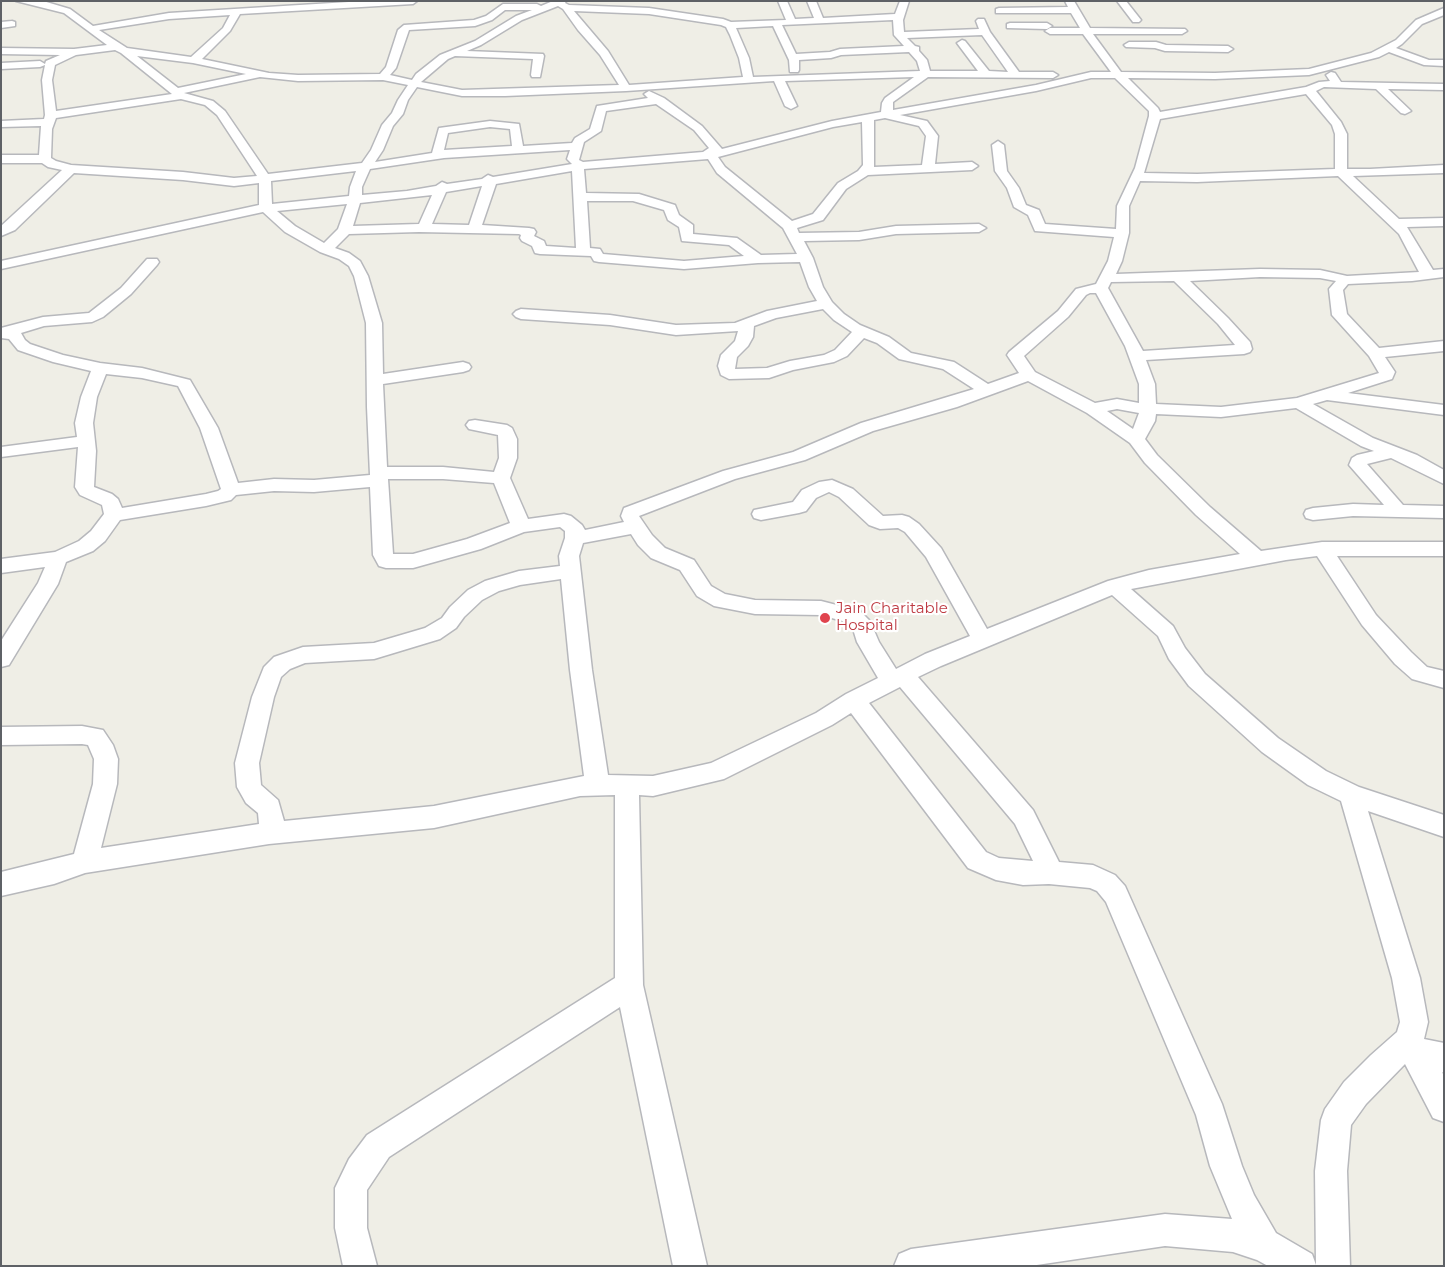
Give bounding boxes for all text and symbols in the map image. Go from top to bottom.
place label: Jain Charitable Hospital [836,600,948,635]
marker: Jain Charitable Hospital [818,611,832,625]

